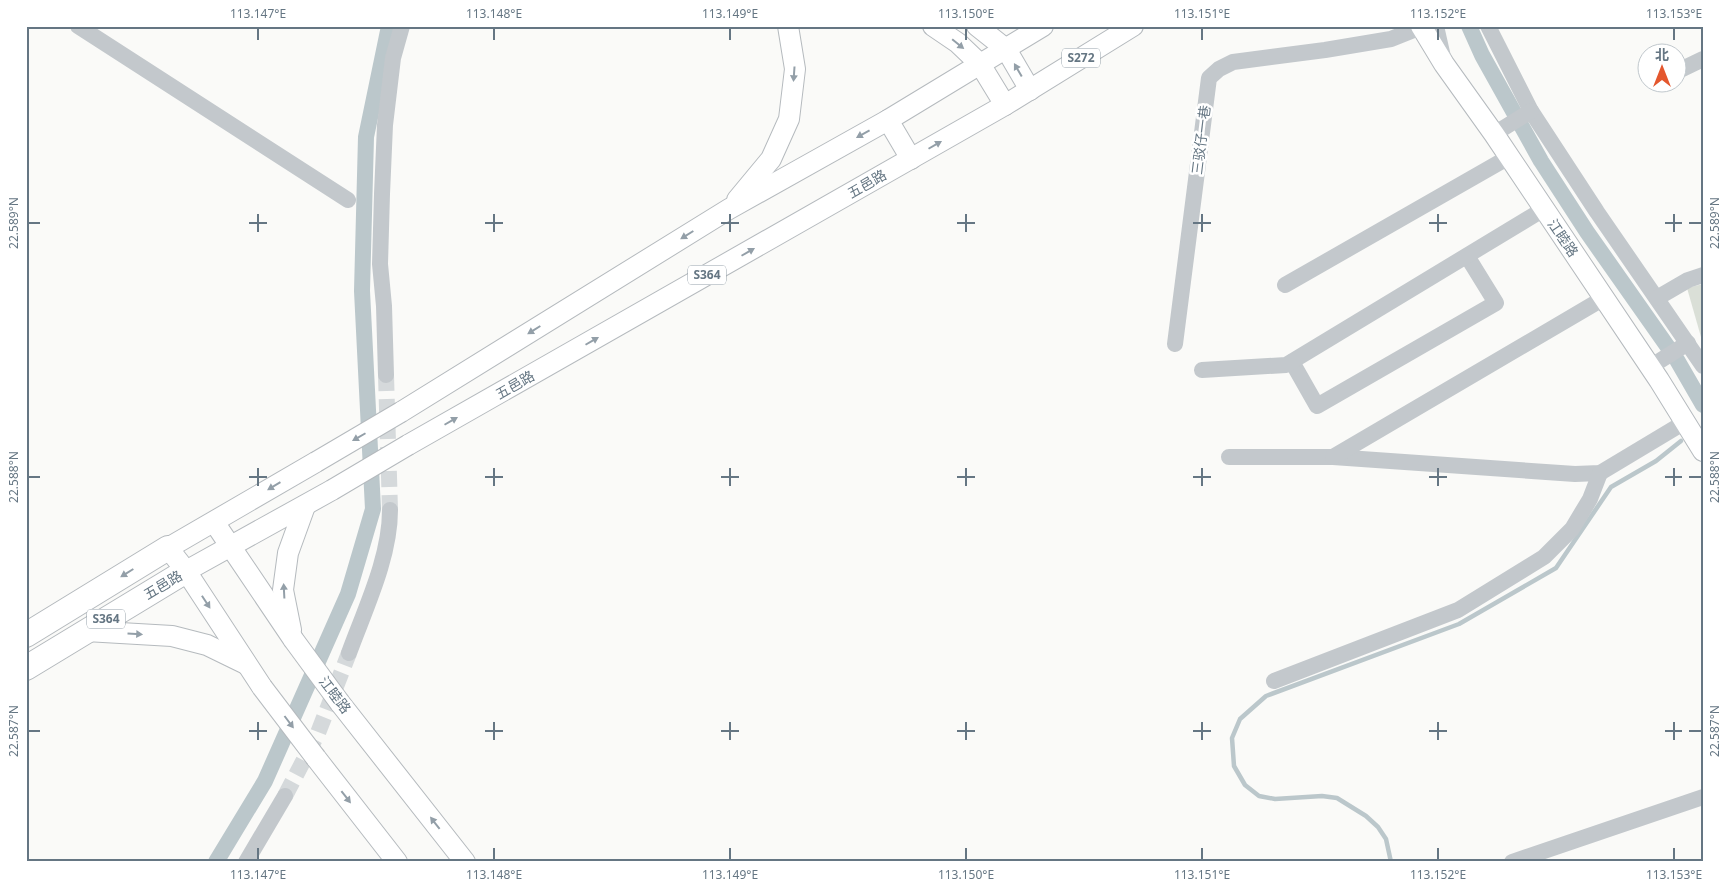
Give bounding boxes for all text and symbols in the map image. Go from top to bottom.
text: 113.147°E [230,5,286,22]
text: 113.148°E [466,5,522,22]
text: 113.149°E [702,5,758,22]
text: 113.150°E [938,5,994,22]
text: 113.151°E [1174,5,1230,22]
text: 113.152°E [1410,5,1466,22]
text: 113.153°E [1646,5,1702,22]
one-way arrow [951,38,964,49]
north arrow [1636,42,1686,92]
text: 北 [1655,45,1669,64]
road number: S272 [1062,48,1100,68]
one-way arrow [1013,63,1022,76]
one-way arrow [789,67,797,83]
street label: 三驳仔一巷 [1187,104,1214,176]
one-way arrow [856,129,870,138]
one-way arrow [928,141,942,150]
street label: 五邑路 [844,165,890,202]
text: 22.589°N [5,197,22,249]
text: 22.589°N [1706,197,1723,249]
street label: 江睦路 [1544,215,1583,260]
one-way arrow [681,230,694,239]
one-way arrow [742,247,755,256]
road number: S364 [688,266,726,284]
one-way arrow [528,325,541,334]
one-way arrow [585,337,599,345]
street label: 五邑路 [492,366,538,403]
one-way arrow [444,417,457,426]
one-way arrow [352,432,366,441]
text: 22.588°N [5,451,22,503]
text: 22.588°N [1706,451,1723,503]
one-way arrow [268,482,281,491]
street label: 五邑路 [140,566,186,604]
one-way arrow [120,569,133,578]
one-way arrow [280,583,288,599]
one-way arrow [202,595,211,609]
road number: S364 [87,610,125,628]
one-way arrow [127,630,143,638]
street label: 江睦路 [315,672,356,717]
text: 22.587°N [5,705,22,757]
text: 22.587°N [1706,705,1723,757]
one-way arrow [284,715,294,729]
one-way arrow [340,790,351,803]
one-way arrow [430,816,440,830]
text: 113.147°E [230,866,286,883]
text: 113.148°E [466,866,522,883]
text: 113.149°E [702,866,758,883]
text: 113.150°E [938,866,994,883]
text: 113.151°E [1174,866,1230,883]
text: 113.152°E [1410,866,1466,883]
text: 113.153°E [1646,866,1702,883]

